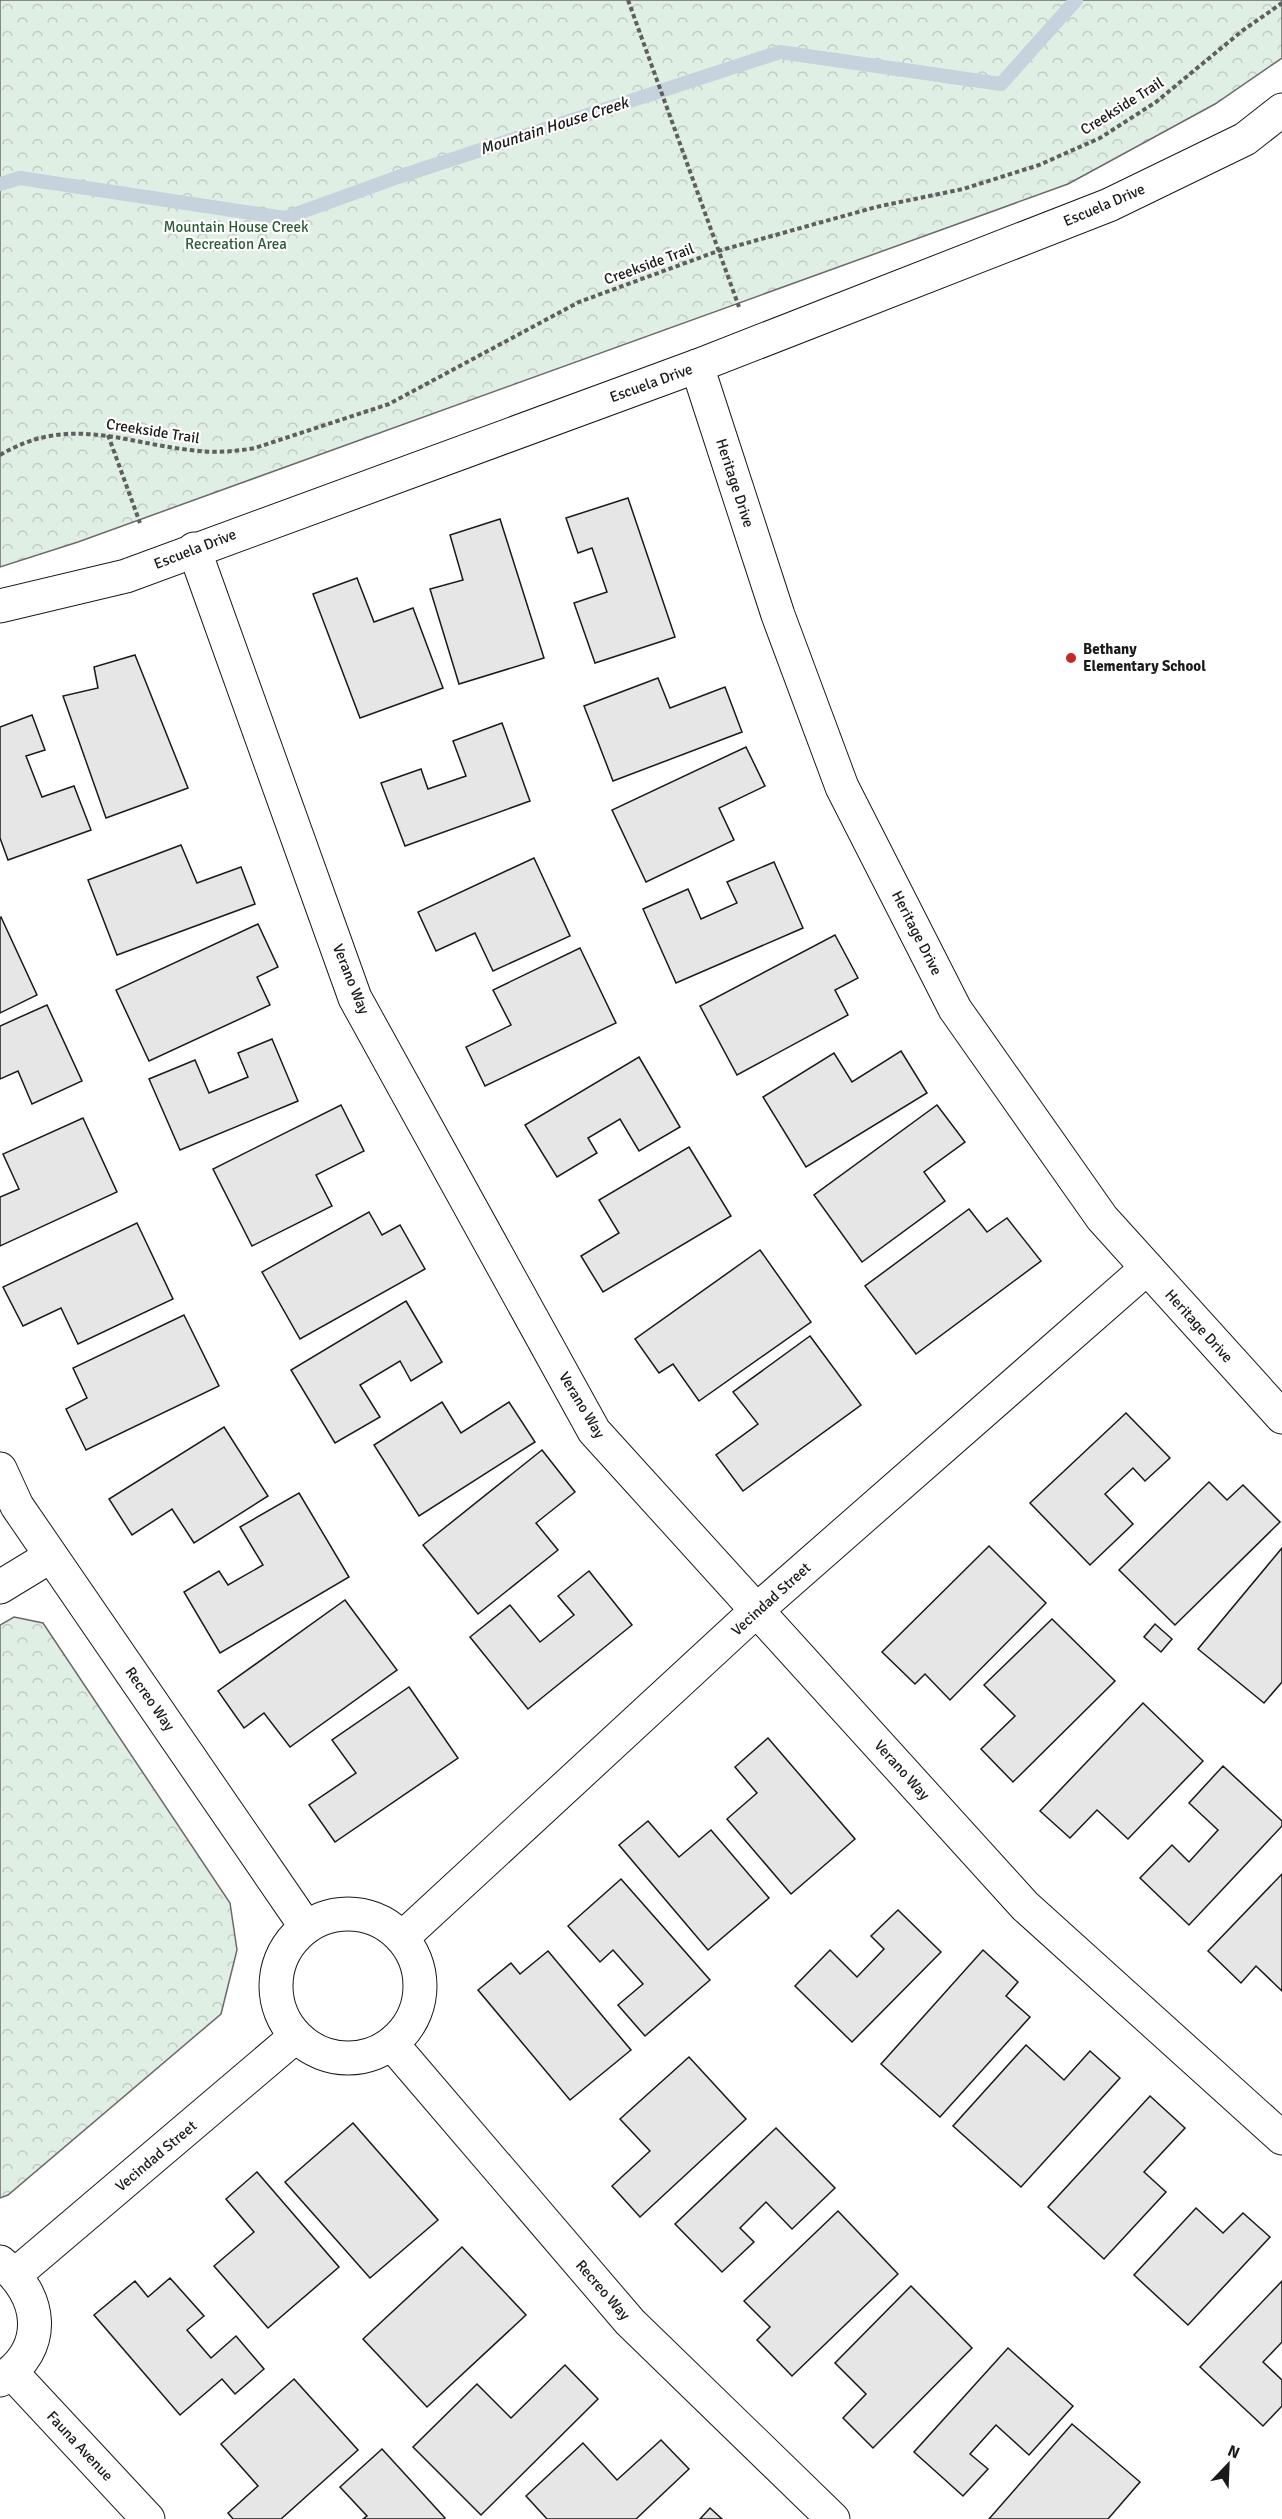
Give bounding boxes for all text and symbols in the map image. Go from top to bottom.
street label: Creekside Trail [1077,73,1167,139]
water label: Mountain House Creek [477,92,633,159]
street label: Escuela Drive [1061,180,1147,230]
park label: Mountain House Creek Recreation Area [163,218,309,253]
street label: Creekside Trail [602,239,696,289]
street label: Escuela Drive [607,360,695,406]
street label: Creekside Trail [105,415,201,447]
street label: Heritage Drive [712,436,758,530]
street label: Escuela Drive [151,525,239,573]
place label: Bethany Elementary School [1083,640,1206,675]
marker: Bethany Elementary School [1064,651,1078,665]
street label: Heritage Drive [888,888,946,978]
street label: Verano Way [329,941,373,1017]
street label: Heritage Drive [1161,1286,1237,1366]
street label: Verano Way [555,1369,609,1441]
street label: Vecindad Street [728,1559,814,1639]
street label: Recreo Way [121,1664,179,1734]
street label: Verano Way [870,1736,934,1804]
street label: Vecindad Street [112,2117,200,2195]
street label: Recreo Way [572,2256,634,2324]
street label: Fauna Avenue [43,2407,117,2485]
north arrow [1198,2435,1258,2495]
text: N [1224,2441,1243,2463]

